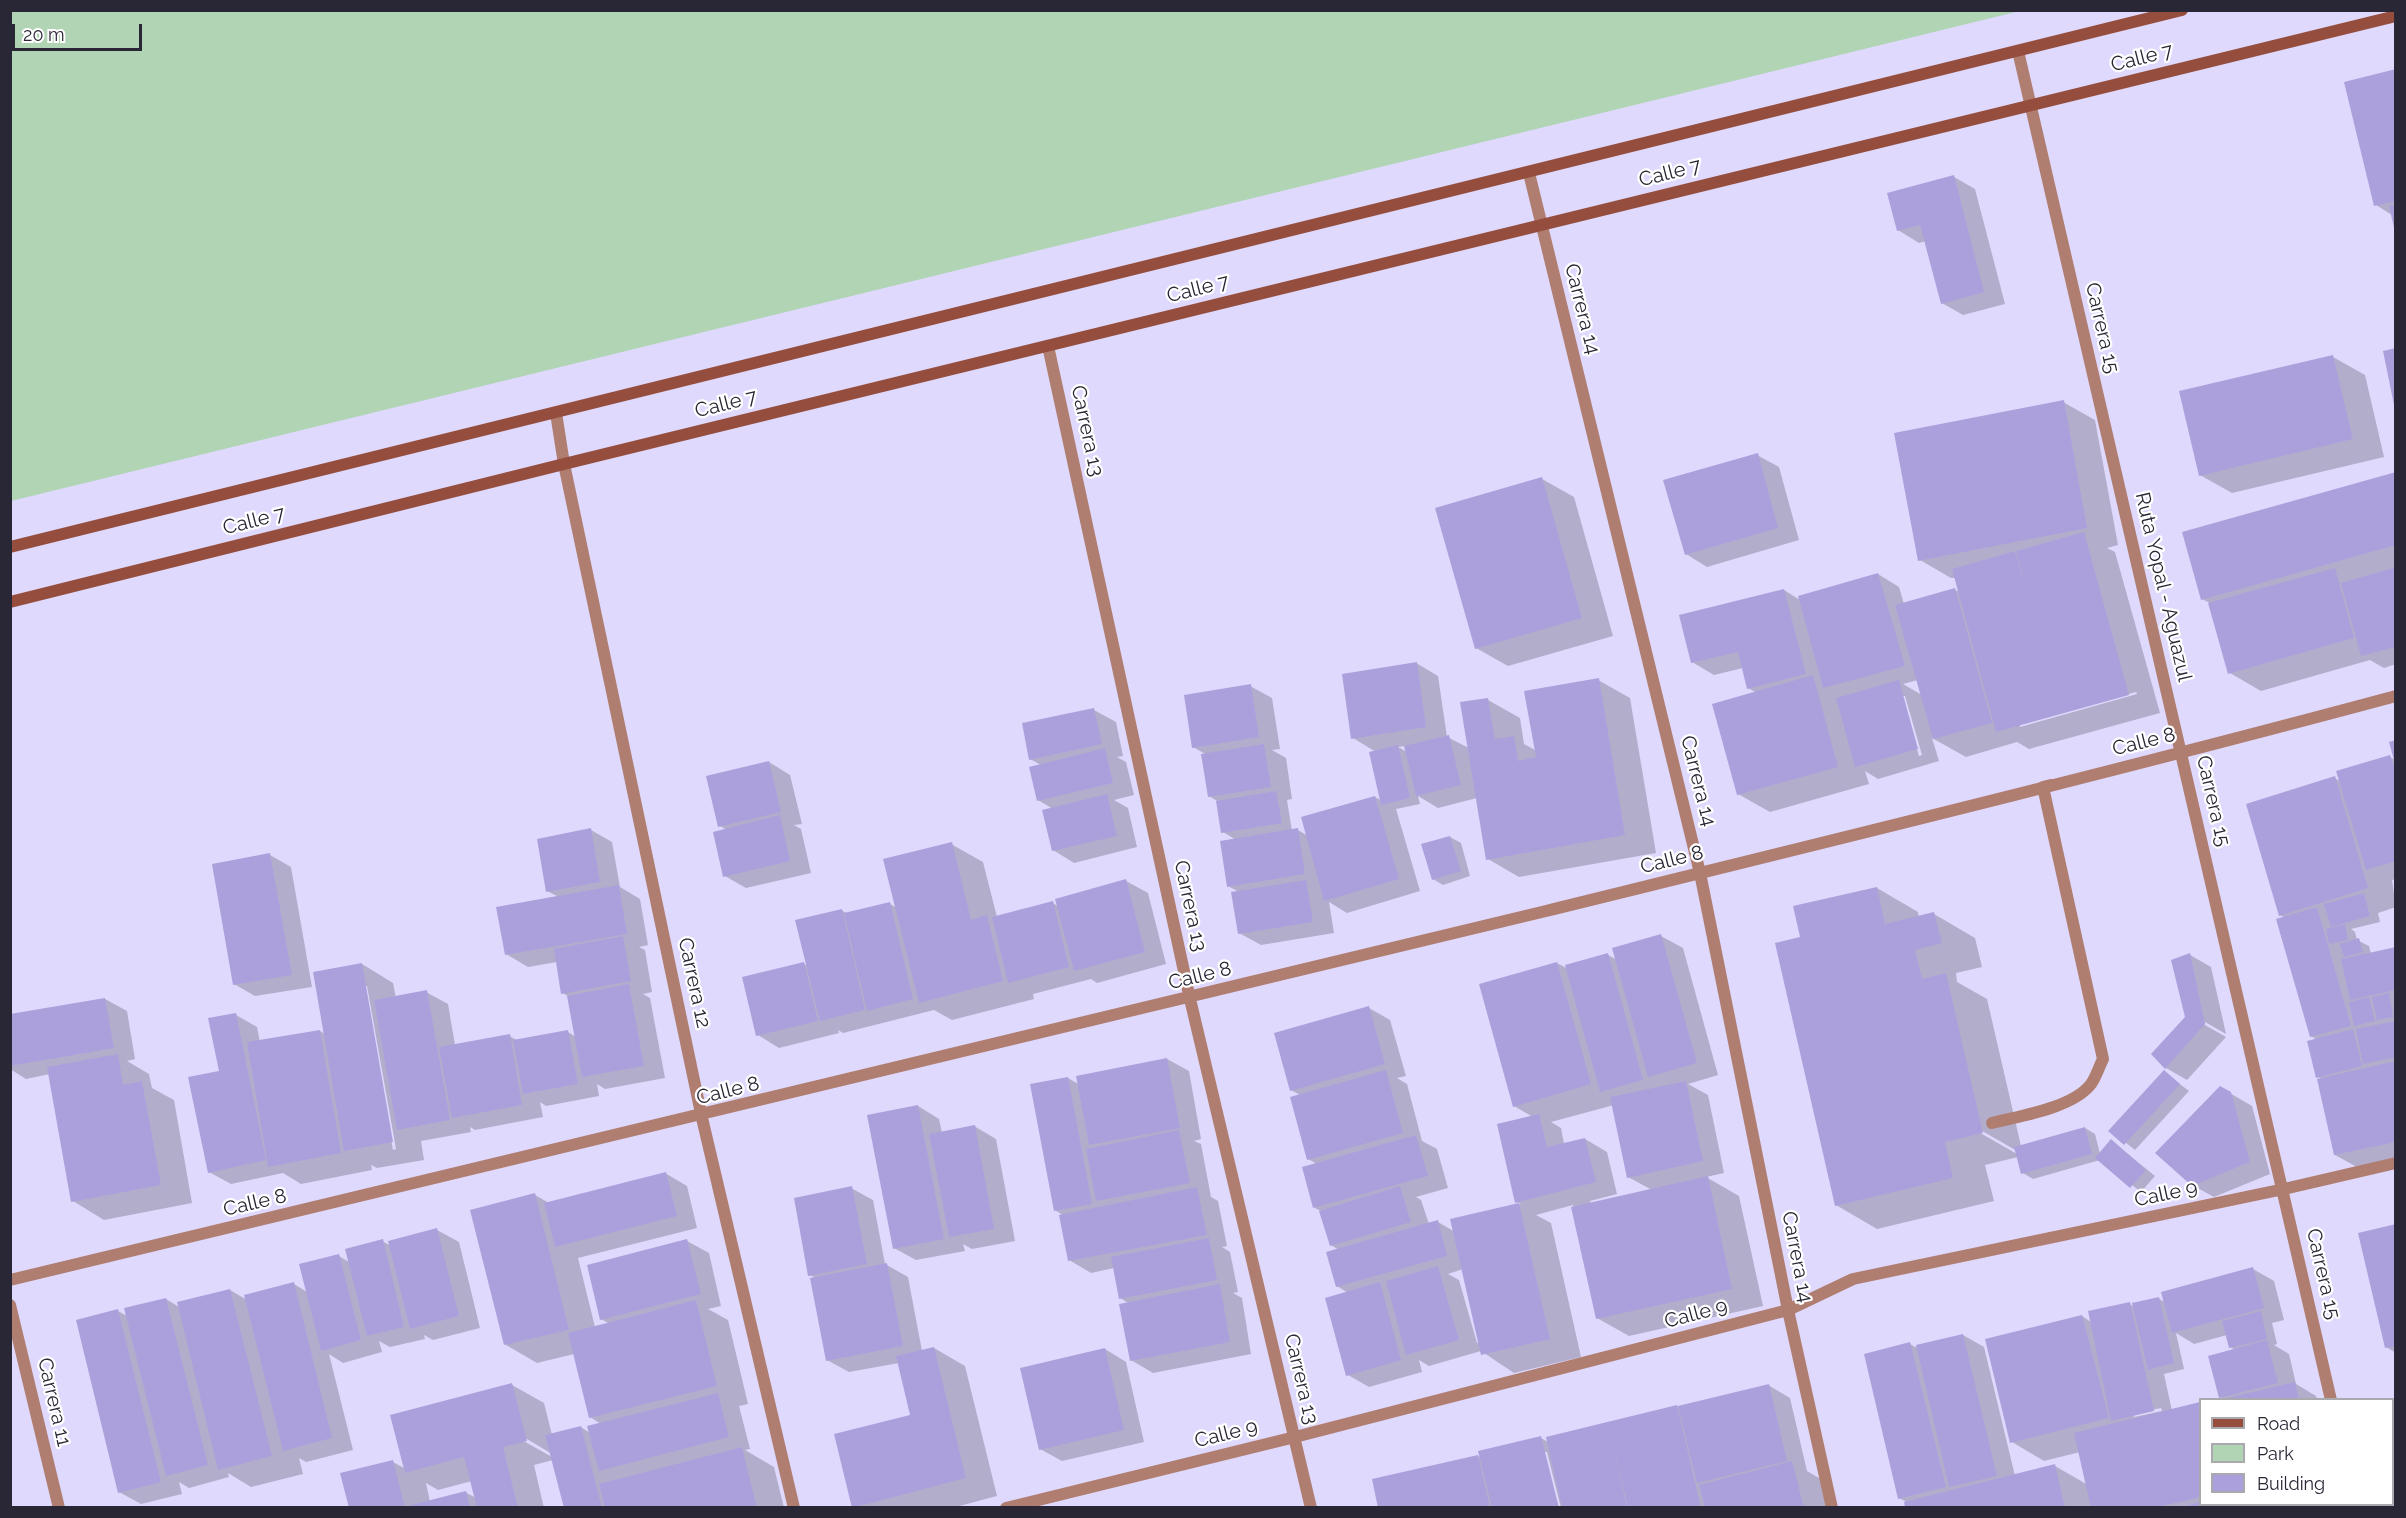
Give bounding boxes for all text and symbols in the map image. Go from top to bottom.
scale bar [15,12,146,50]
text: 20 m [23,24,65,45]
street label: Calle 7 [2109,39,2175,77]
street label: Calle 7 [1637,154,1703,192]
street label: Carrera 14 [1559,261,1605,357]
street label: Calle 7 [1165,270,1231,308]
street label: Carrera 15 [2080,280,2124,376]
street label: Carrera 13 [1066,383,1108,479]
street label: Calle 7 [693,385,759,423]
street label: Ruta Yopal - Aguazul [2130,490,2196,684]
street label: Calle 7 [221,502,287,540]
street label: Calle 8 [2110,723,2178,761]
street label: Carrera 14 [1675,733,1721,829]
street label: Carrera 15 [2191,753,2235,849]
street label: Calle 8 [1638,841,1706,879]
street label: Carrera 13 [1169,858,1211,954]
street label: Carrera 12 [673,935,715,1031]
street label: Calle 8 [1166,957,1234,995]
street label: Calle 8 [694,1072,762,1110]
street label: Calle 9 [2132,1176,2200,1212]
street label: Calle 8 [221,1184,289,1222]
street label: Carrera 14 [1776,1209,1818,1305]
street label: Carrera 15 [2301,1226,2345,1322]
street label: Calle 9 [1662,1294,1730,1334]
street label: Carrera 13 [1279,1331,1323,1427]
street label: Carrera 11 [32,1355,76,1449]
legend [2199,1398,2394,1506]
text: Road [2257,1413,2300,1434]
street label: Calle 9 [1192,1415,1260,1453]
text: Park [2257,1443,2294,1464]
text: Building [2257,1473,2325,1494]

